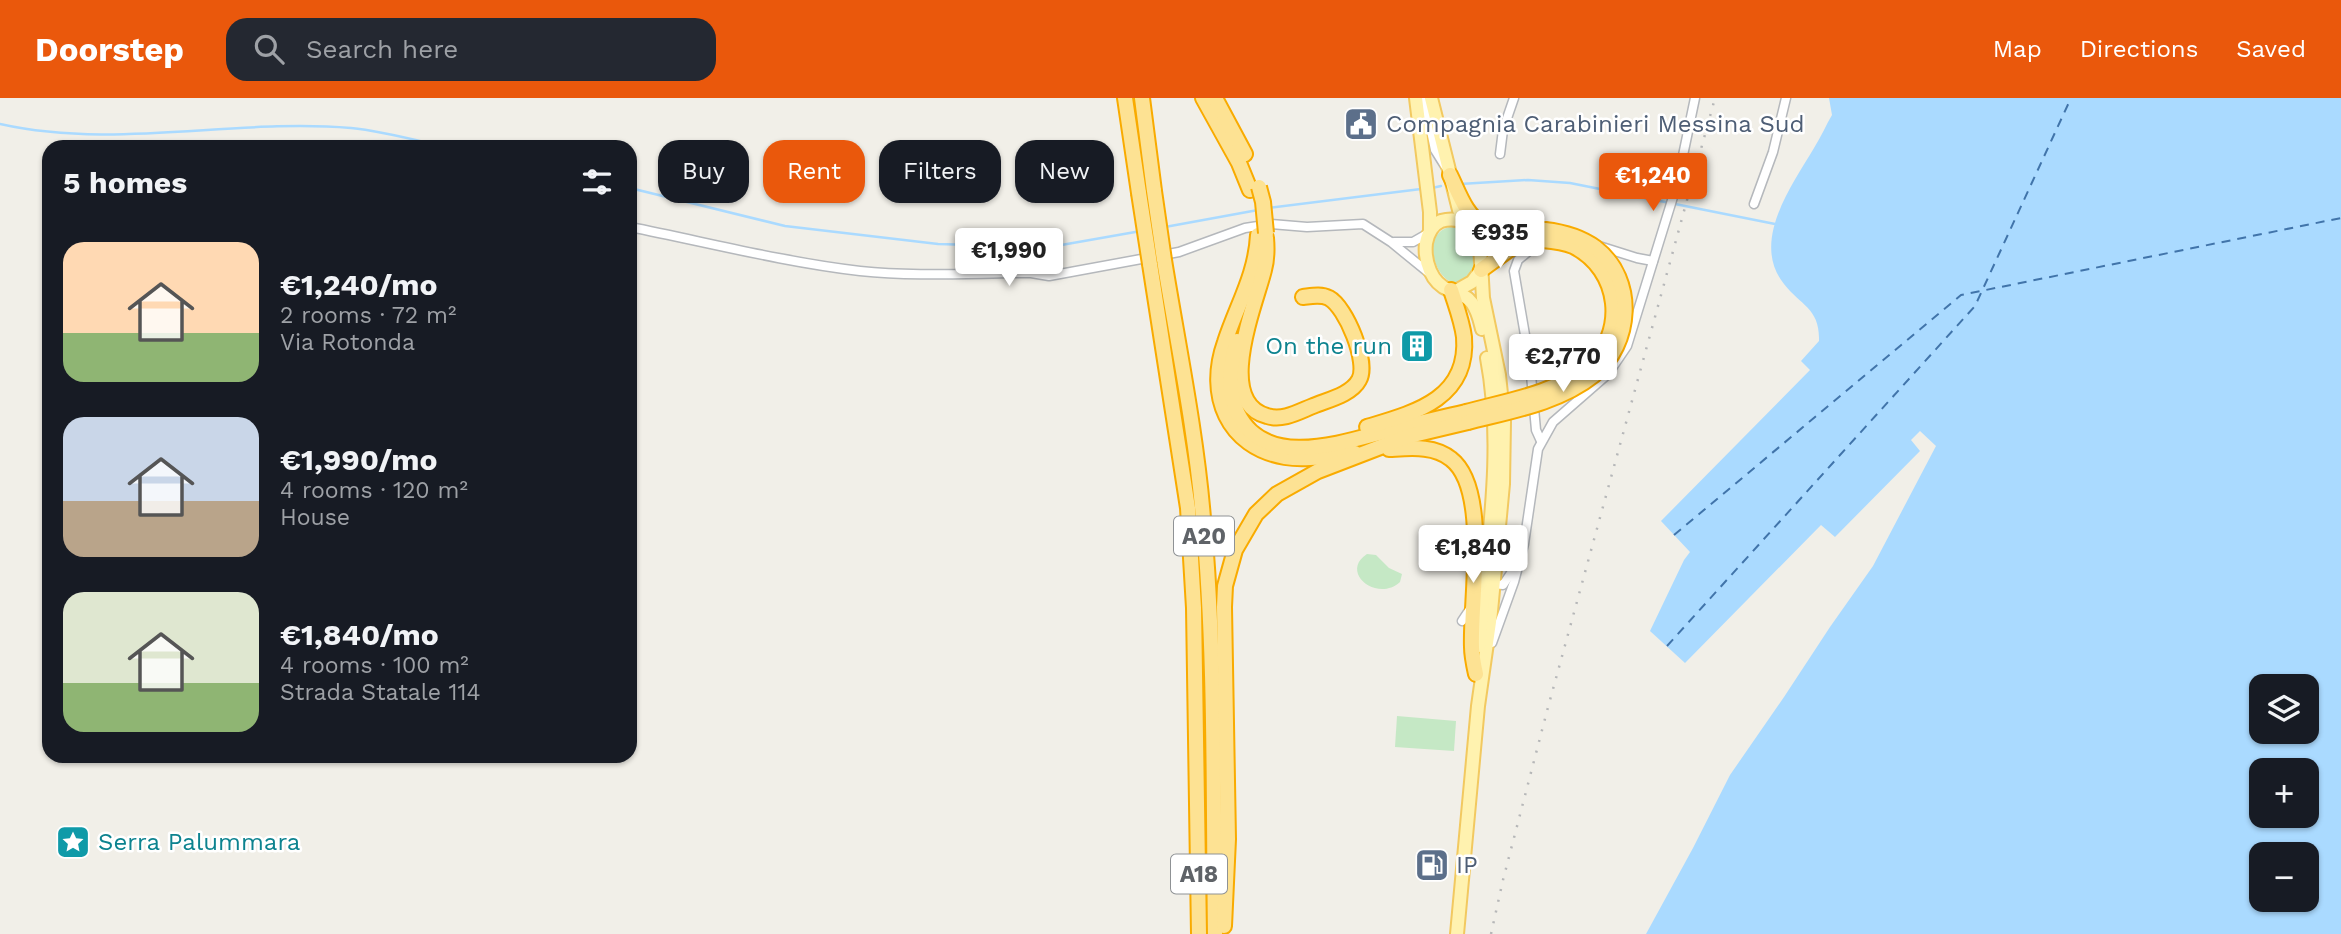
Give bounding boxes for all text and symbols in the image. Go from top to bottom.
search box [226,18,716,81]
text: Doorstep [35,30,184,69]
icon: search [250,30,288,68]
text: Search here [306,34,458,64]
text: Map [1993,35,2042,63]
text: Directions [2080,35,2198,63]
text: Saved [2236,35,2306,63]
public building icon: Compagnia Carabinieri Messina Sud [1342,105,1380,143]
place label: Compagnia Carabinieri Messina Sud [1386,110,1805,138]
chip: Buy [658,140,749,203]
chip: Rent [763,140,865,203]
chip: Filters [879,140,1001,203]
chip: New [1015,140,1114,203]
pin: €1,240 [1596,153,1710,213]
text: €1,240 [1615,162,1691,189]
icon: filters [578,163,616,201]
text: 5 homes [63,165,187,200]
pin: €935 [1459,211,1541,270]
text: €935 [1471,219,1529,246]
pin: €1,990 [952,228,1066,288]
text: €1,990 [971,237,1047,264]
text: €1,240/mo [280,267,437,302]
icon: home [119,270,203,354]
text: 2 rooms · 72 m² [280,302,456,329]
building icon: On the run [1398,327,1436,365]
text: Via Rotonda [280,329,415,356]
place label: On the run [1265,332,1392,360]
pin: €2,770 [1506,334,1620,394]
text: €2,770 [1525,343,1601,370]
text: €1,990/mo [280,442,438,477]
icon: home [119,445,203,529]
text: 4 rooms · 120 m² [280,477,468,504]
text: House [280,504,350,531]
road number: A20 [1174,516,1234,556]
pin: €1,840 [1416,526,1530,585]
text: €1,840 [1435,534,1511,561]
text: €1,840/mo [280,617,439,652]
icon: home [119,620,203,704]
text: 4 rooms · 100 m² [280,652,469,679]
map controls [2249,674,2319,912]
button: layers [2249,674,2319,744]
text: Strada Statale 114 [280,679,481,706]
button: + [2249,758,2319,828]
place icon: Serra Palummara [54,823,92,861]
place label: Serra Palummara [98,828,300,856]
button: − [2249,842,2319,912]
fuel station icon: IP [1413,846,1451,884]
place label: IP [1456,851,1478,879]
road number: A18 [1171,854,1227,894]

